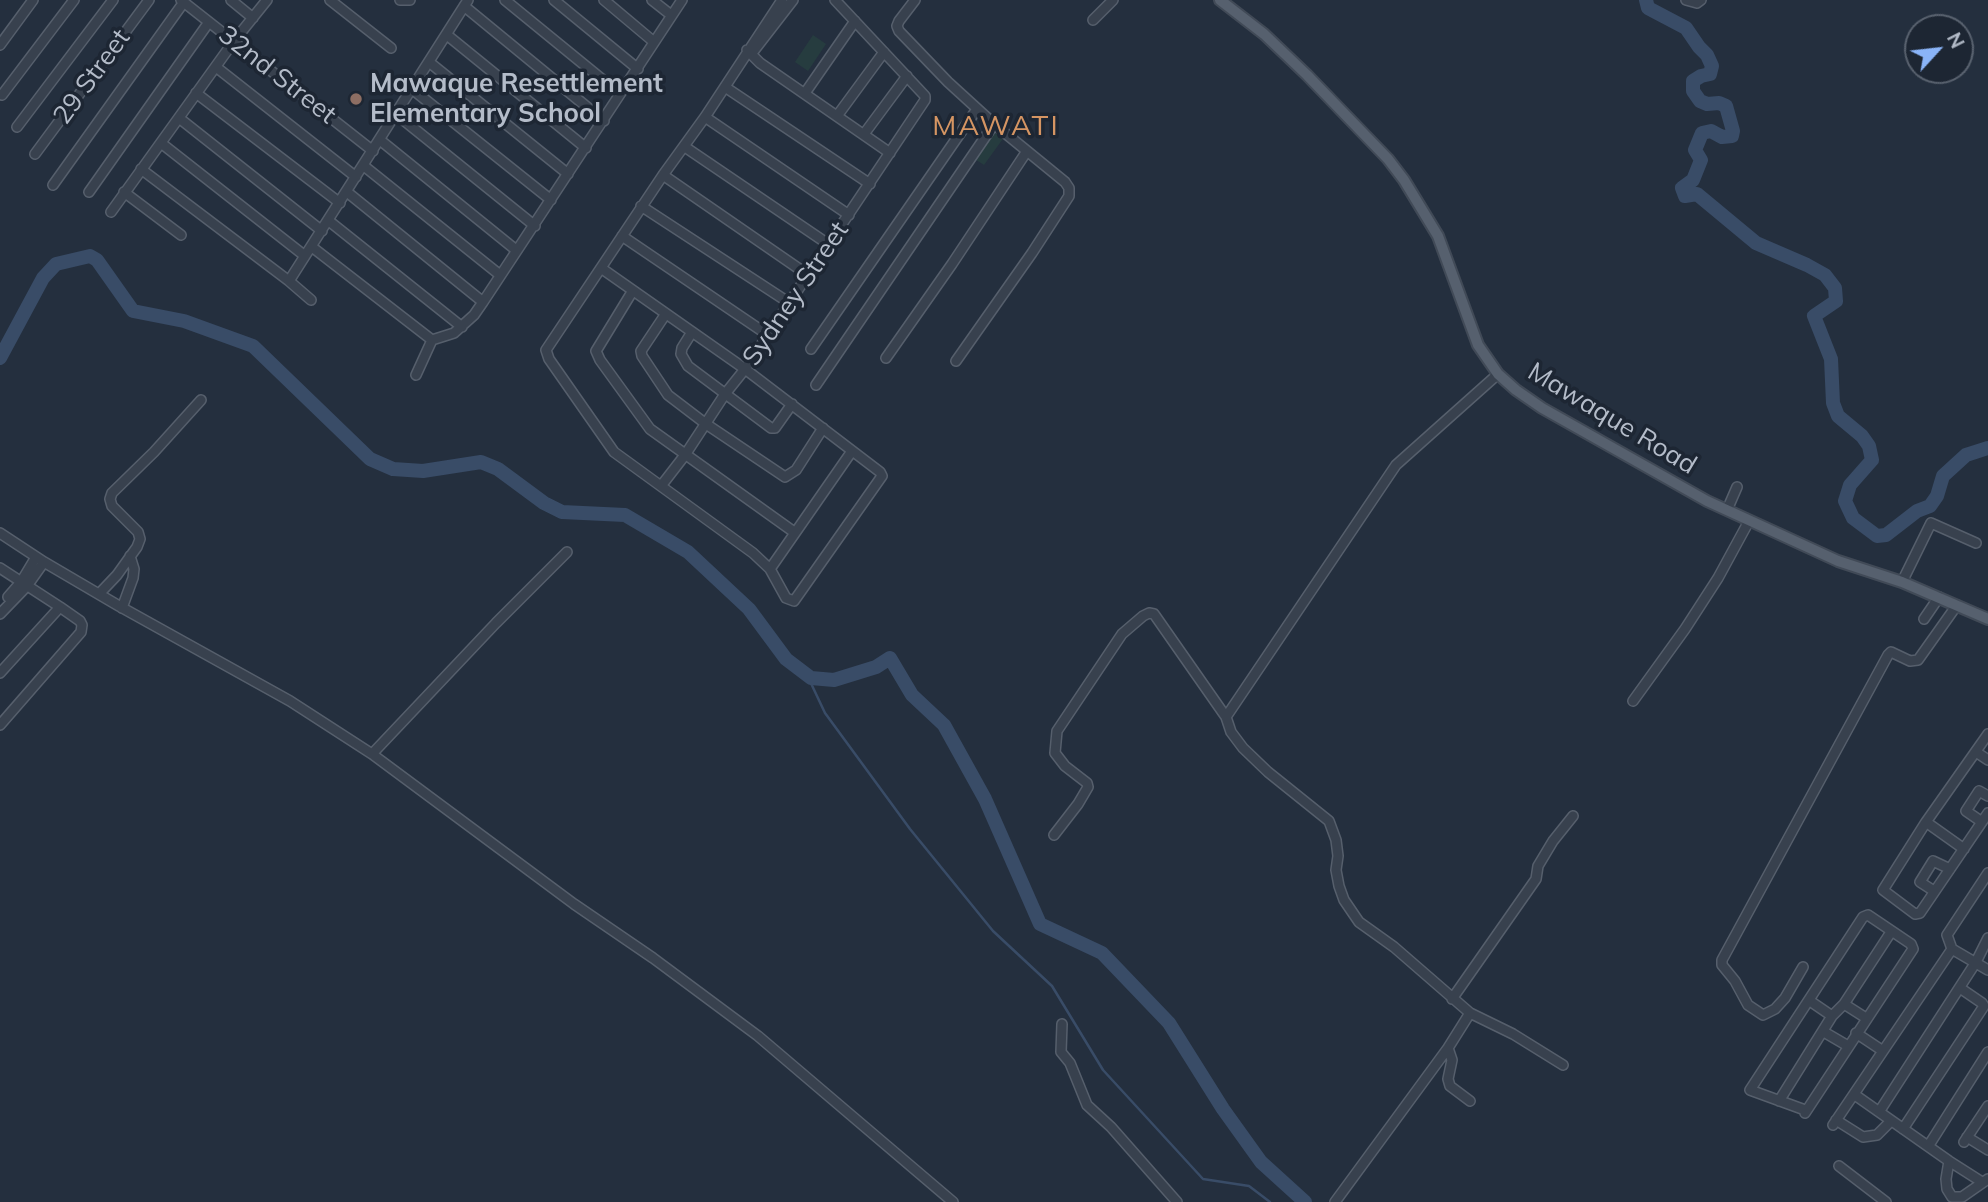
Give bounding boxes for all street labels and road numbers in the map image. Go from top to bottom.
street label: 32nd Street [212,19,342,131]
street label: 29 Street [47,23,137,131]
street label: Sydney Street [736,216,856,372]
street label: Mawaque Road [1522,356,1702,482]

